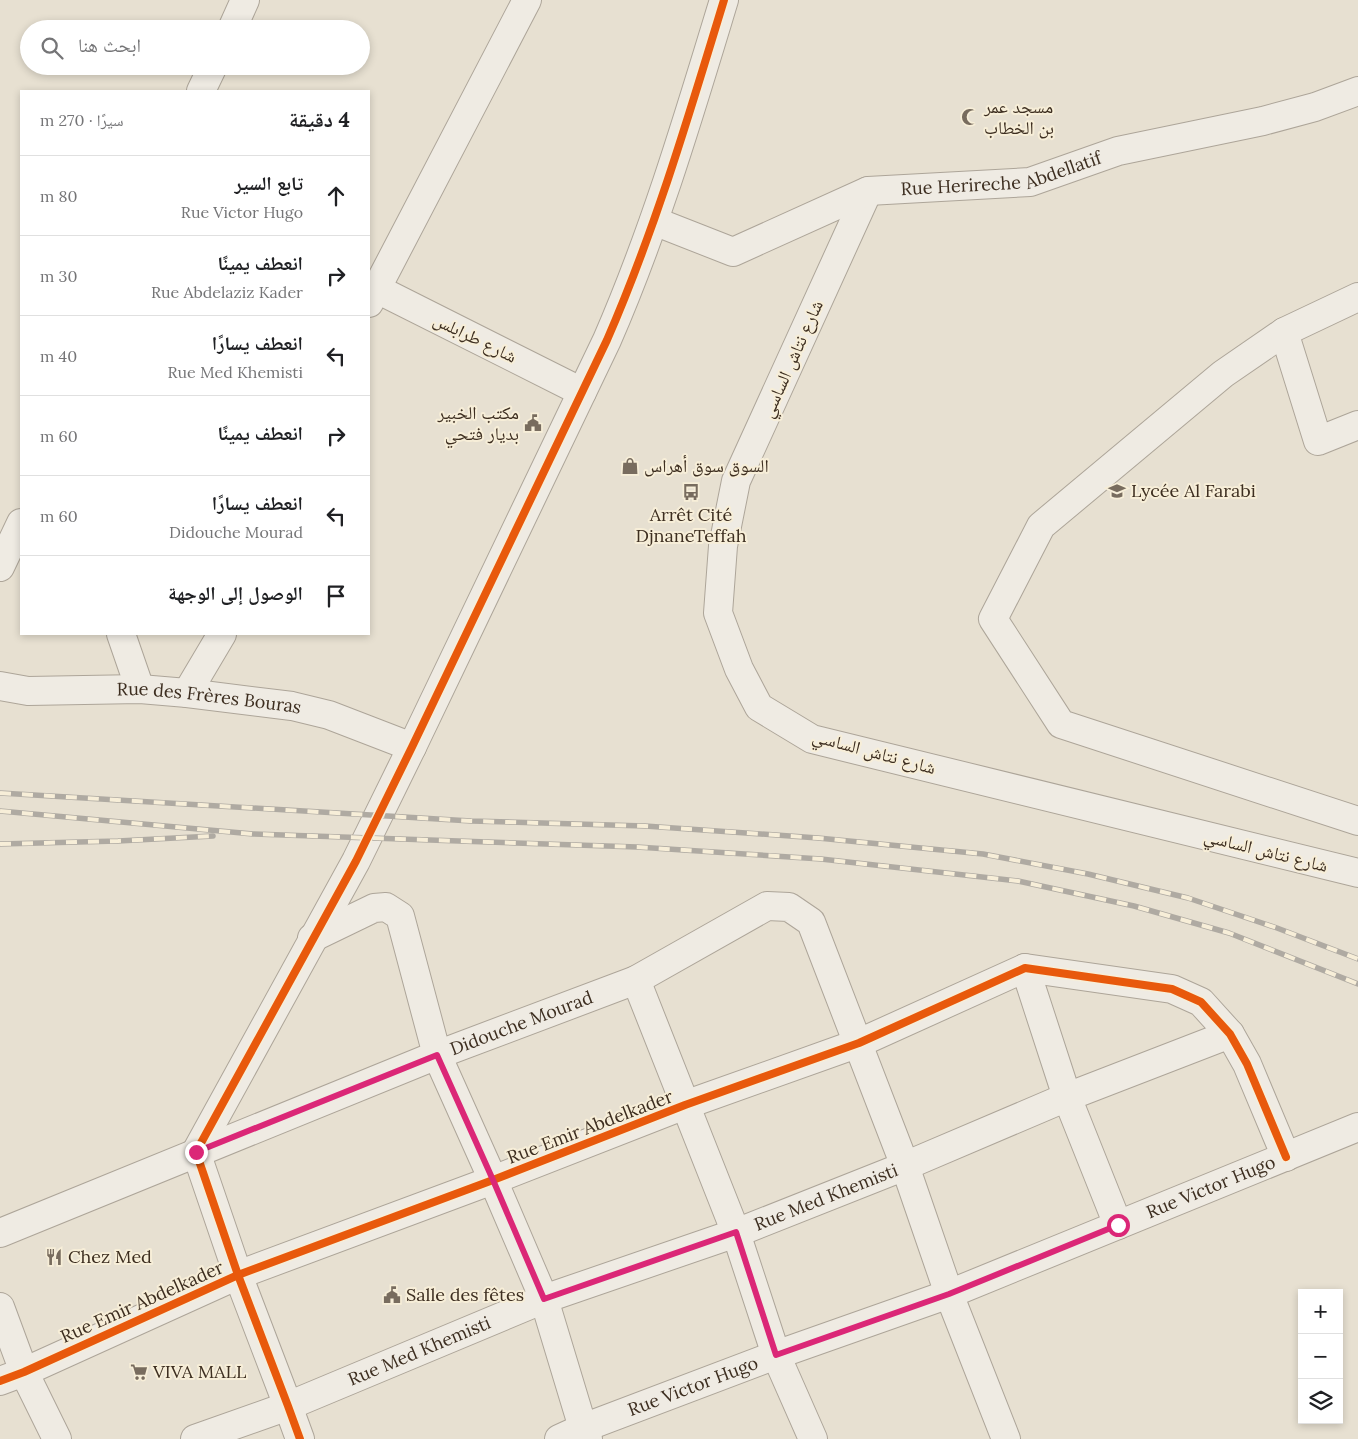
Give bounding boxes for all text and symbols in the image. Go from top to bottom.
search box [20,20,370,75]
text: ابحث هنا [78,33,141,57]
icon: search [38,34,66,62]
place label: مسجد عمر بن الخطاب [983,95,1054,139]
text: 4 دقيقة [289,106,350,133]
mosque icon: مسجد عمر بن الخطاب [960,107,980,127]
text: سيرًا · 270 m [40,110,123,130]
street label: Rue Herireche Abdellatif [900,145,1106,200]
text: تابع السير [235,171,303,195]
icon: ahead [322,182,350,210]
text: 80 m [40,186,77,206]
text: Rue Victor Hugo [181,202,303,222]
text: انعطف يمينًا [217,251,303,275]
icon: right [322,262,350,290]
text: 30 m [40,266,77,286]
text: Rue Abdelaziz Kader [151,282,303,302]
street label: شارع نتاش الساسي [755,296,831,423]
street label: شارع طرابلس [430,307,521,368]
text: انعطف يسارًا [212,331,303,355]
icon: left [322,342,350,370]
text: 40 m [40,346,77,366]
text: Rue Med Khemisti [167,362,303,382]
place label: مكتب الخبير بديار فتحي [437,401,519,449]
public building icon: مكتب الخبير بديار فتحي [523,413,543,433]
text: انعطف يمينًا [217,421,303,445]
icon: right [322,422,350,450]
text: 60 m [40,426,78,446]
place label: السوق سوق أهراس [644,454,769,477]
shop icon: السوق سوق أهراس [620,456,640,476]
place label: Lycée Al Farabi [1131,479,1256,502]
school or university icon: Lycée Al Farabi [1107,481,1127,501]
bus stop icon: Arrêt Cité DjnaneTeffah [681,482,701,502]
text: انعطف يسارًا [212,491,303,515]
icon: left [322,502,350,530]
place label: Arrêt Cité DjnaneTeffah [635,503,747,547]
text: 60 m [40,506,78,526]
text: Didouche Mourad [169,522,303,542]
text: الوصول إلى الوجهة [168,581,303,605]
icon: arrive [322,582,350,610]
street label: Rue des Frères Bouras [117,677,304,719]
street label: شارع نتاش الساسي [809,724,938,782]
street label: شارع نتاش الساسي [1201,824,1330,880]
street label: Didouche Mourad [447,985,596,1060]
street label: Rue Emir Abdelkader [504,1084,676,1169]
route end [185,1141,208,1164]
street label: Rue Victor Hugo [1143,1150,1279,1223]
street label: Rue Med Khemisti [751,1158,901,1236]
route start [1107,1214,1130,1237]
place label: Chez Med [68,1245,152,1268]
restaurant icon: Chez Med [44,1247,64,1267]
street label: Rue Emir Abdelkader [57,1255,227,1348]
place label: Salle des fêtes [406,1283,524,1306]
public building icon: Salle des fêtes [382,1285,402,1305]
map controls [1298,1289,1343,1424]
button: + [1298,1289,1343,1334]
street label: Rue Med Khemisti [344,1311,494,1391]
button: − [1298,1334,1343,1379]
street label: Rue Victor Hugo [624,1351,761,1421]
place label: VIVA MALL [152,1360,247,1383]
supermarket icon: VIVA MALL [129,1362,149,1382]
button: layers [1298,1379,1343,1424]

